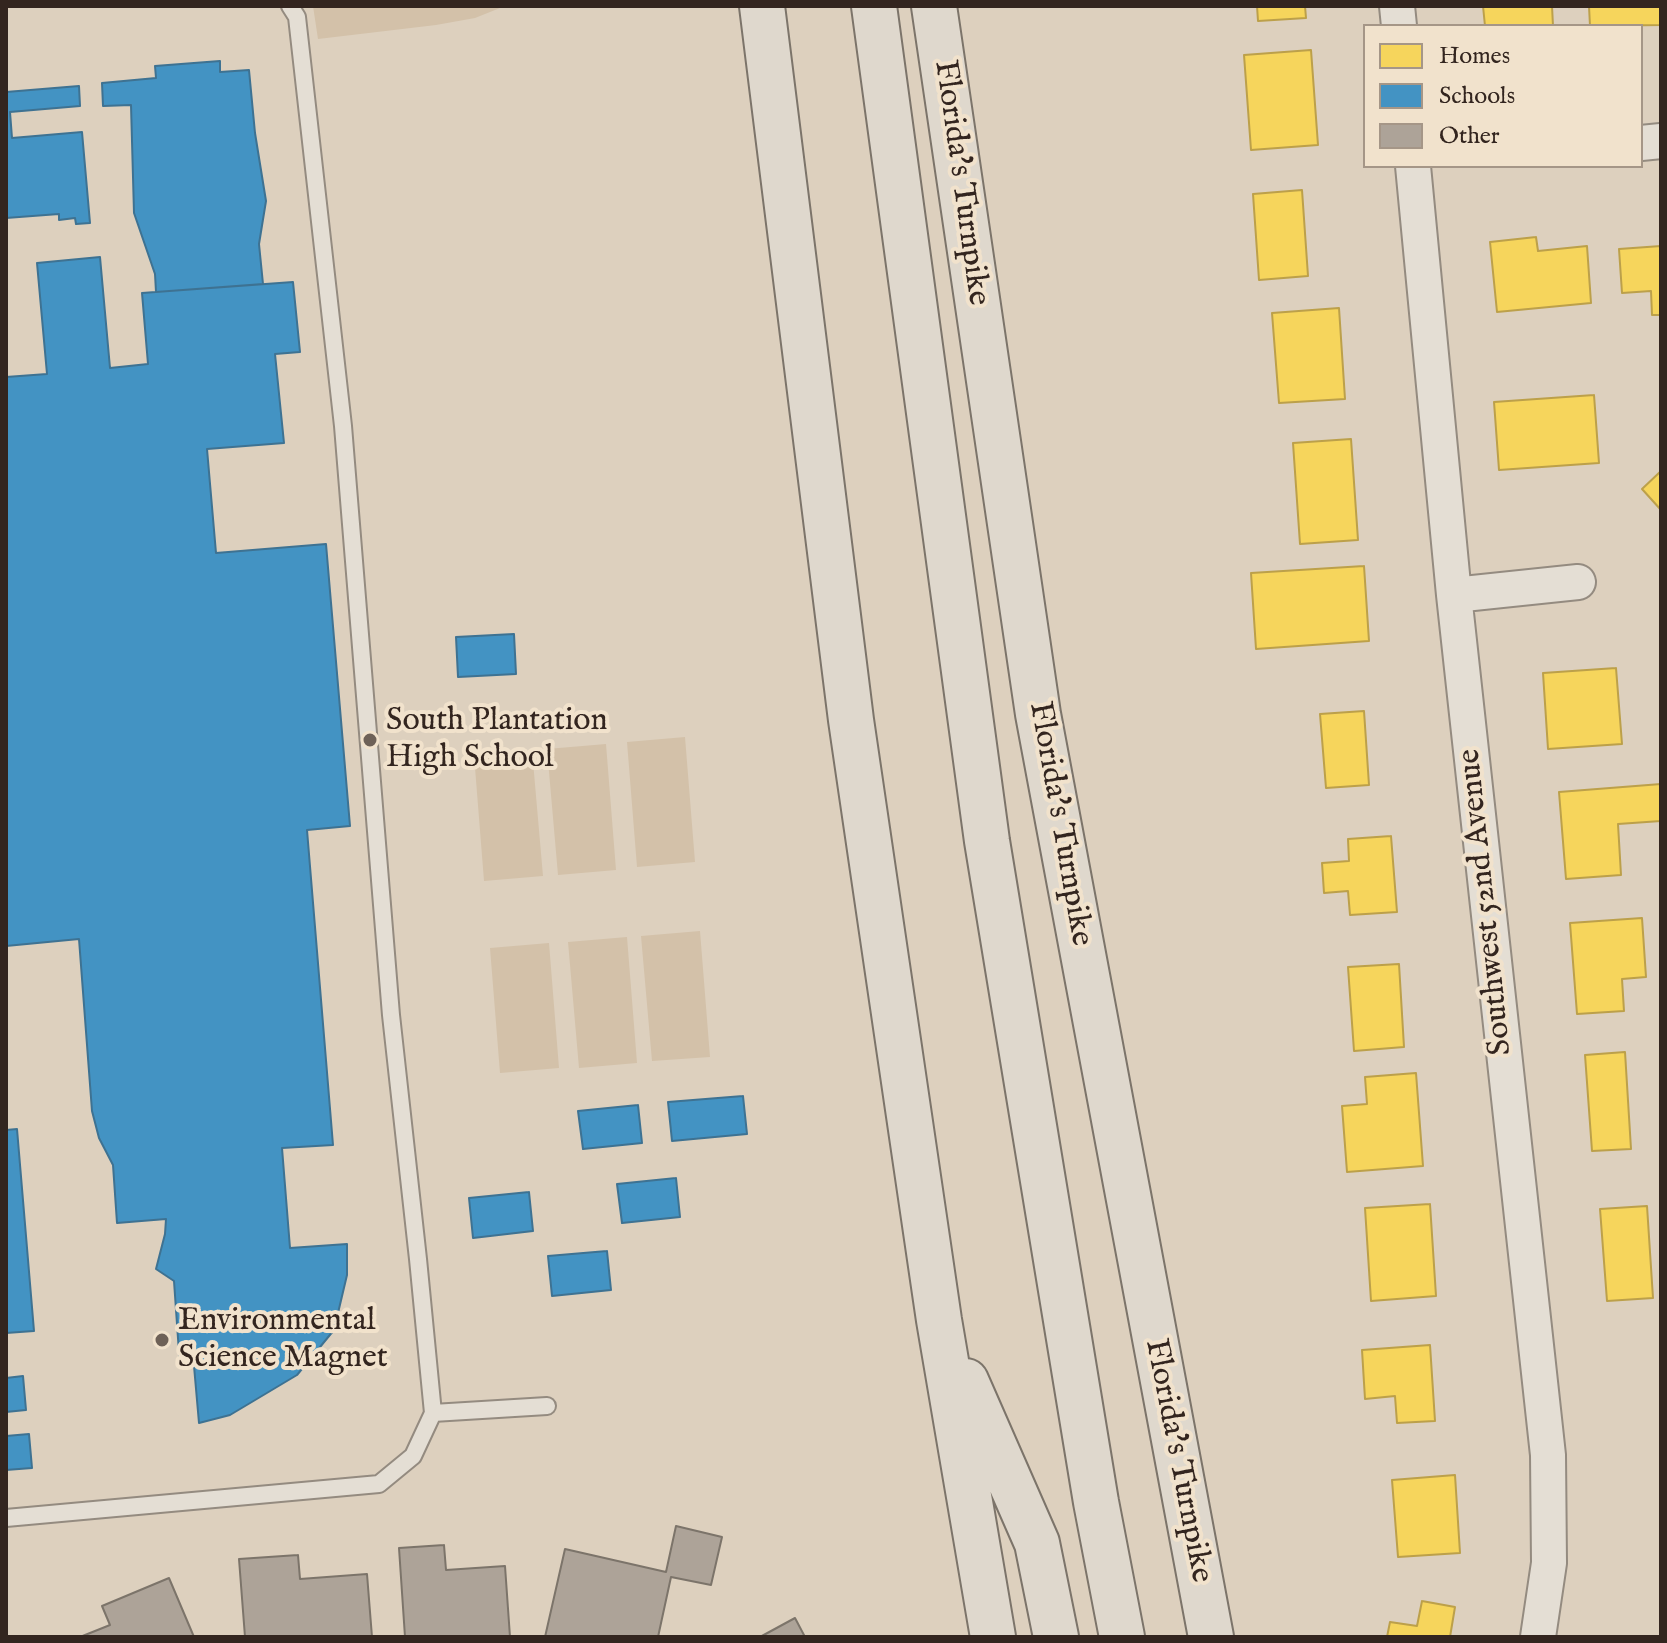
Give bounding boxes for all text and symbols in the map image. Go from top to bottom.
legend [1363,24,1643,168]
text: Homes [1439,41,1510,72]
street label: Florida's Turnpike [924,58,996,308]
text: Schools [1439,81,1515,112]
text: Other [1439,121,1500,152]
street label: Florida's Turnpike [1019,699,1099,949]
place label: South Plantation High School [386,703,608,778]
marker: South Plantation High School [361,731,379,749]
street label: Southwest 52nd Avenue [1452,747,1522,1057]
place label: Environmental Science Magnet [178,1303,388,1378]
marker: Environmental Science Magnet [153,1331,171,1349]
street label: Florida's Turnpike [1135,1336,1219,1586]

